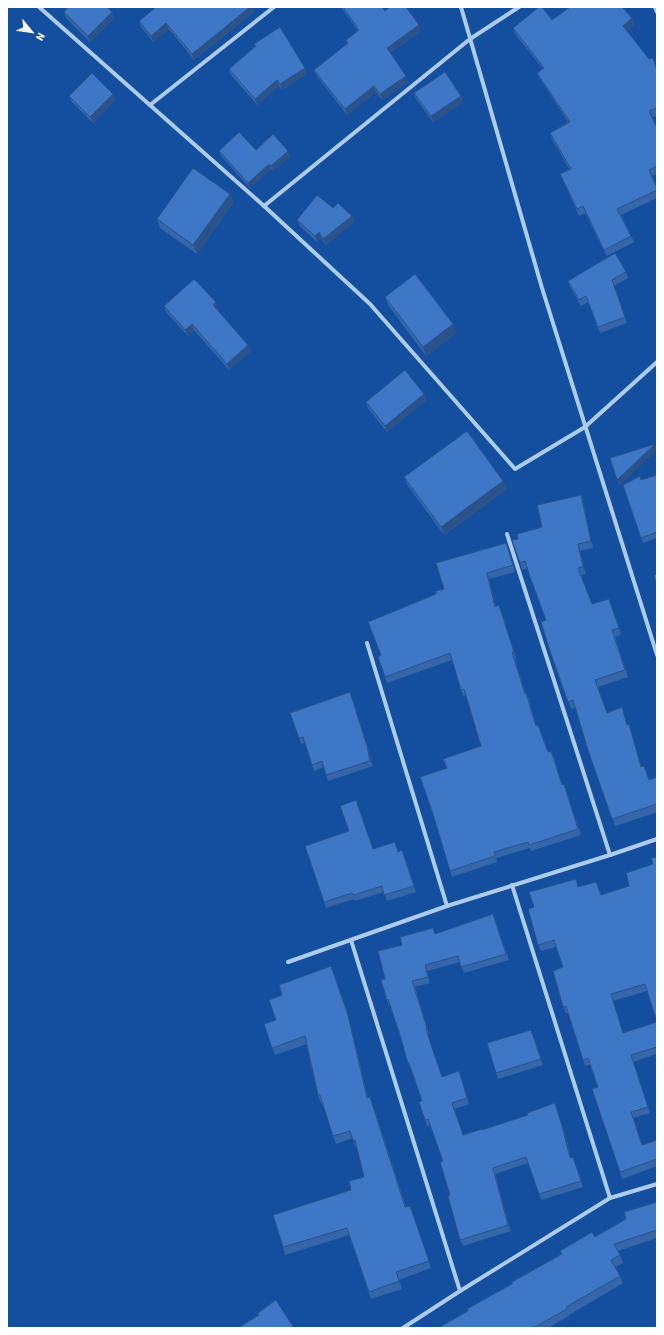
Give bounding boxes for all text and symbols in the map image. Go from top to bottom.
north arrow [12,12,52,52]
text: N [32,30,49,43]

